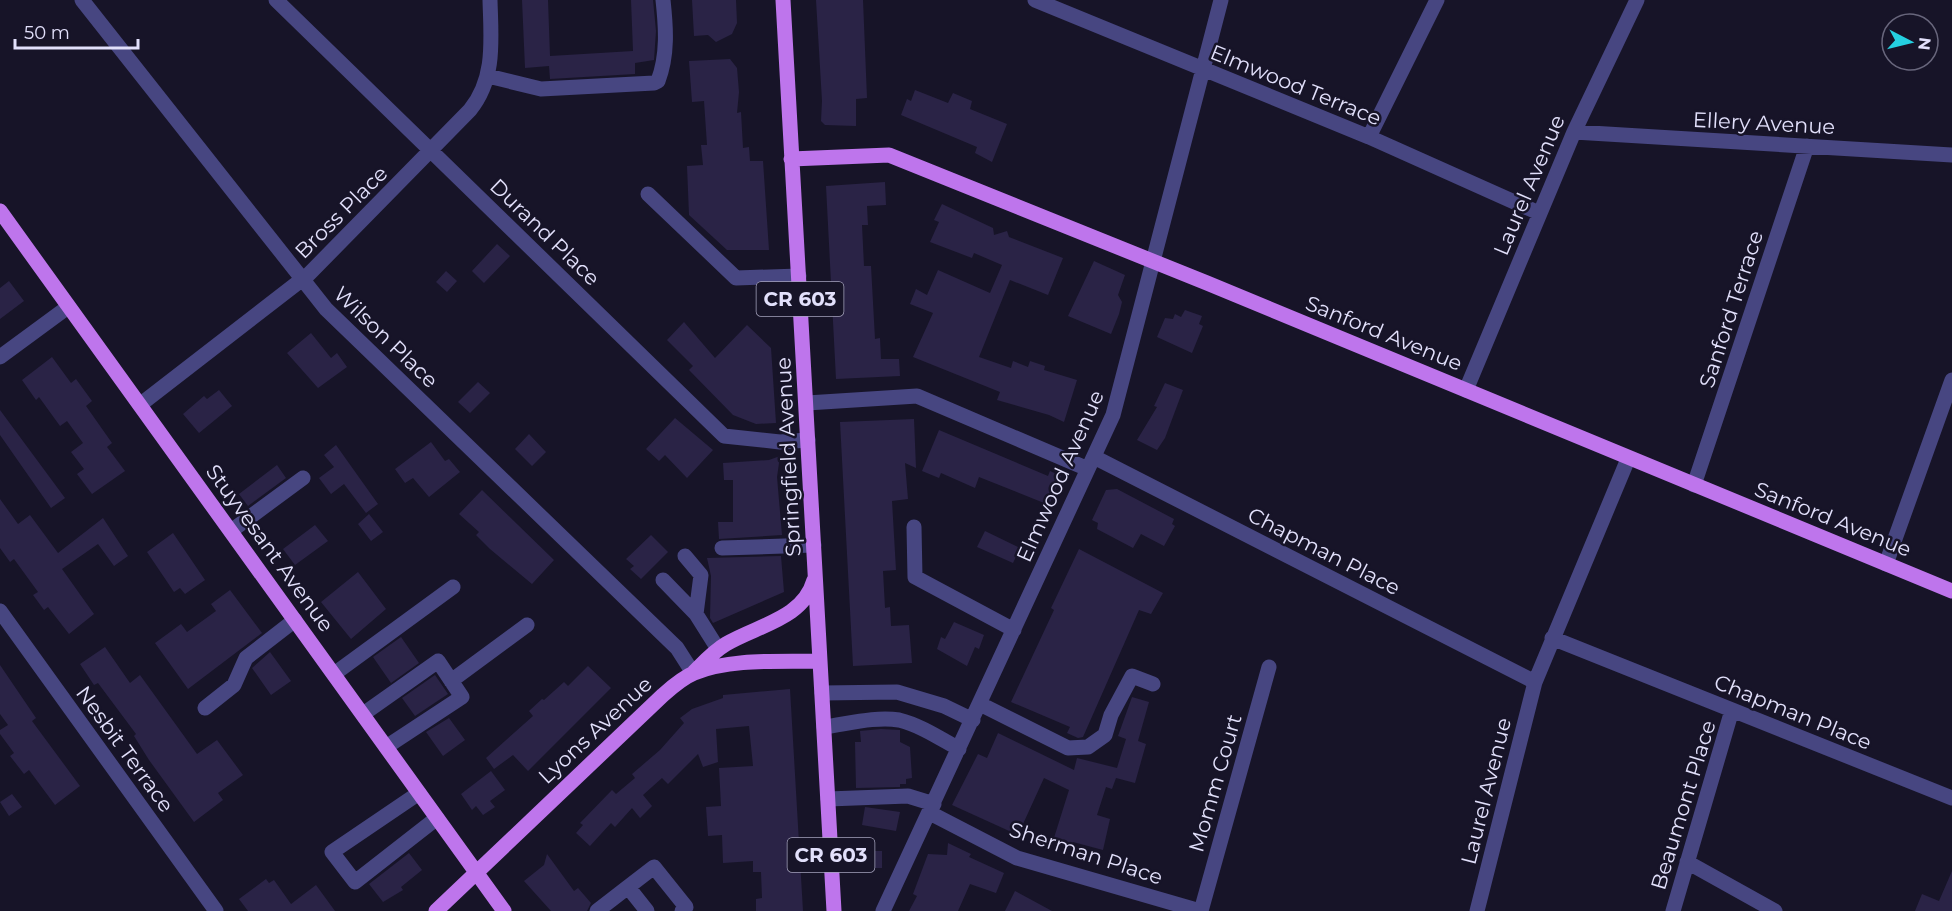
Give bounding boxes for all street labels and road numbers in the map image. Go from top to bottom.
street label: Elmwood Terrace [1207,39,1385,131]
street label: Ellery Avenue [1692,107,1836,139]
street label: Laurel Avenue [1488,111,1570,259]
street label: Bross Place [290,161,392,263]
street label: Durand Place [485,173,605,291]
street label: Sanford Terrace [1694,227,1768,391]
street label: Wilson Place [329,281,443,393]
road number: CR 603 [756,282,844,316]
street label: Sanford Avenue [1302,290,1466,376]
street label: Springfield Avenue [770,357,806,557]
street label: Elmwood Avenue [1011,386,1109,566]
street label: Stuyvesant Avenue [201,460,339,636]
street label: Sanford Avenue [1751,476,1915,562]
street label: Chapman Place [1244,502,1404,600]
street label: Chapman Place [1711,669,1875,755]
street label: Lyons Avenue [533,671,657,789]
street label: Nesbit Terrace [71,681,179,817]
street label: Momm Court [1183,711,1247,855]
street label: Laurel Avenue [1456,715,1516,867]
street label: Beaumont Place [1645,717,1721,893]
street label: Sherman Place [1006,816,1166,890]
road number: CR 603 [788,838,874,872]

